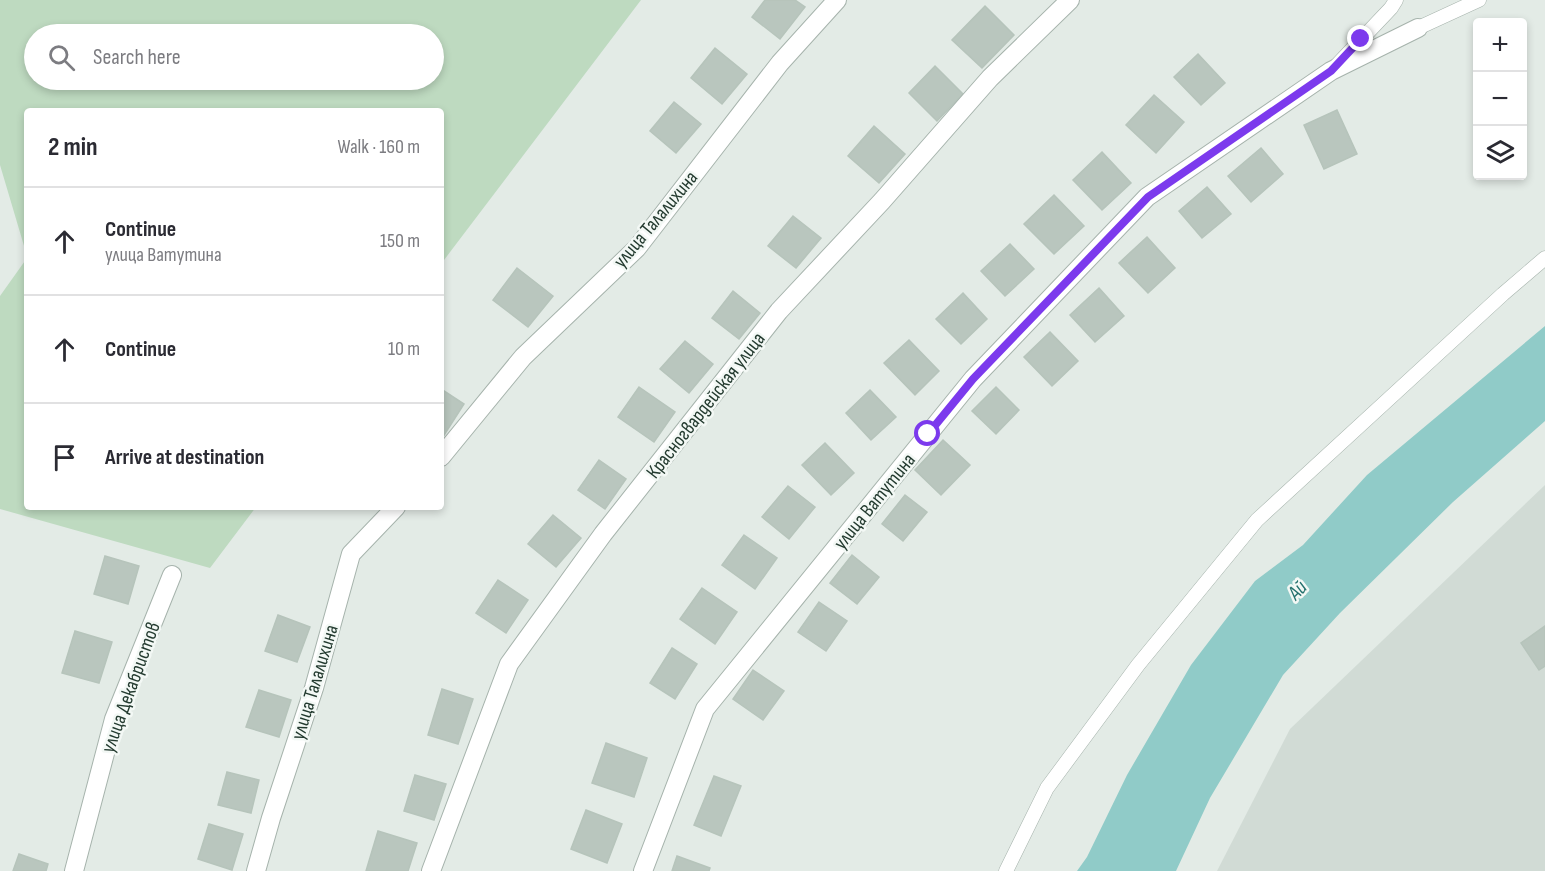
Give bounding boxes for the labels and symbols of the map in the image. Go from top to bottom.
route end [1347,25,1373,51]
street label: улица Талалихина [608,166,703,273]
street label: Красногвардейская улица [641,328,770,484]
route start [914,420,940,446]
street label: улица Ватутина [829,449,921,555]
water label: Ай [1282,575,1313,606]
street label: улица Декабристов [96,619,166,756]
street label: улица Талалихина [286,622,344,743]

